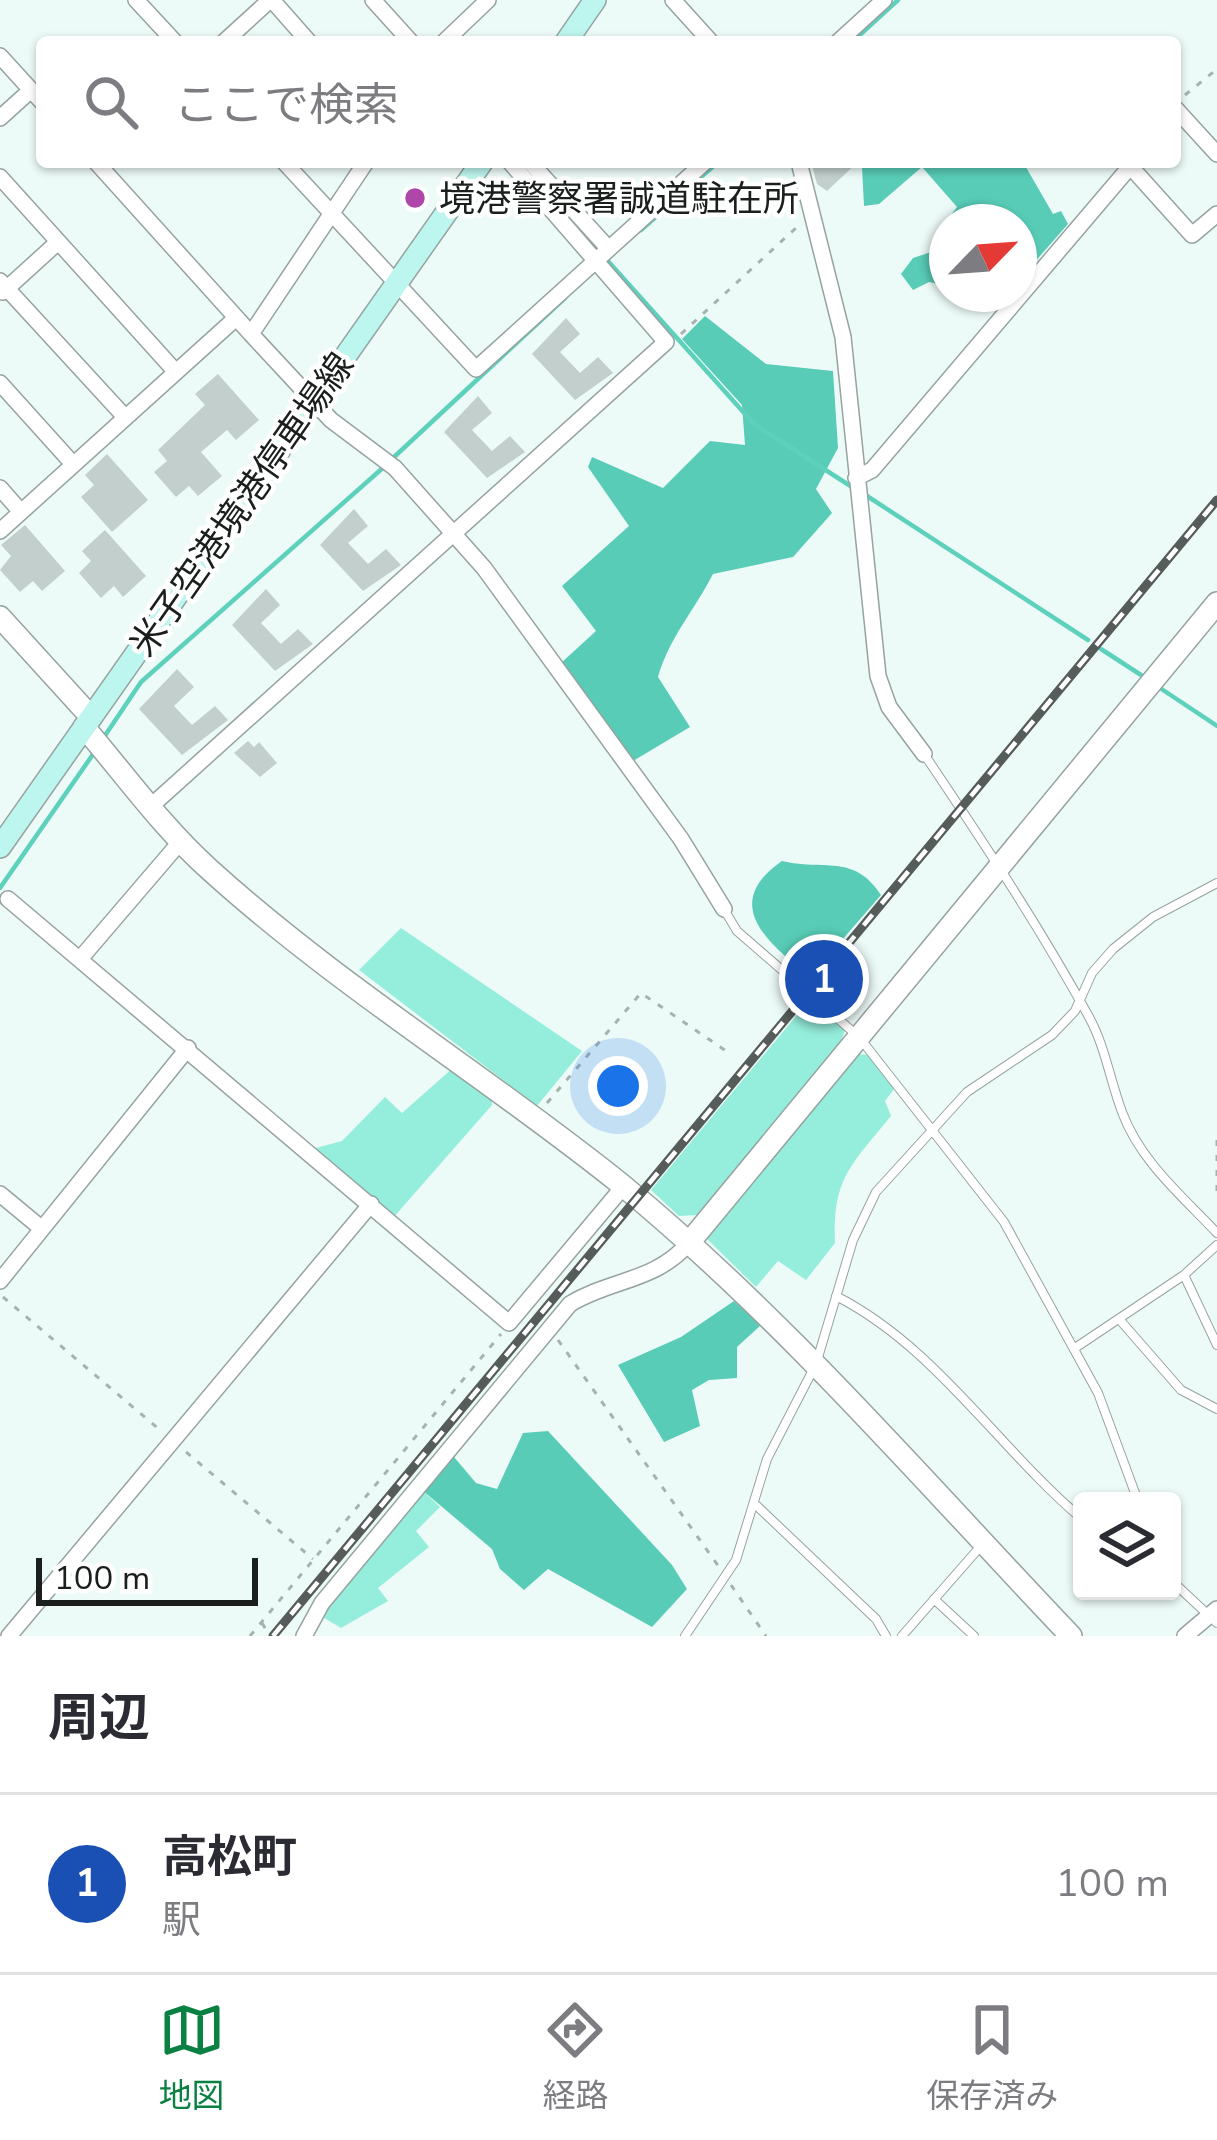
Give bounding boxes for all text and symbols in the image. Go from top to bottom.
search box [36,36,1181,168]
icon: search [78,69,144,135]
text: ここで検索 [174,75,399,136]
place label: 境港警察署誠道駐在所 [439,175,799,224]
marker: 境港警察署誠道駐在所 [402,185,428,211]
north arrow [929,204,1037,312]
street label: 米子空港境港停車場線 [119,343,366,666]
pin: 1 [785,934,863,1024]
your location [588,1056,648,1116]
map controls [1073,1492,1181,1600]
button: layers [1073,1492,1181,1600]
scale bar [36,1552,258,1605]
text: 100 m [54,1556,150,1601]
text: 周辺 [48,1683,150,1753]
text: 高松町 [162,1827,297,1888]
text: 1 [75,1857,99,1910]
text: 100 m [1055,1857,1169,1910]
text: 駅 [162,1894,201,1947]
tab: 地図 [159,1997,225,2119]
tab: 経路 [542,1997,608,2119]
tab: 保存済み [926,1997,1058,2119]

